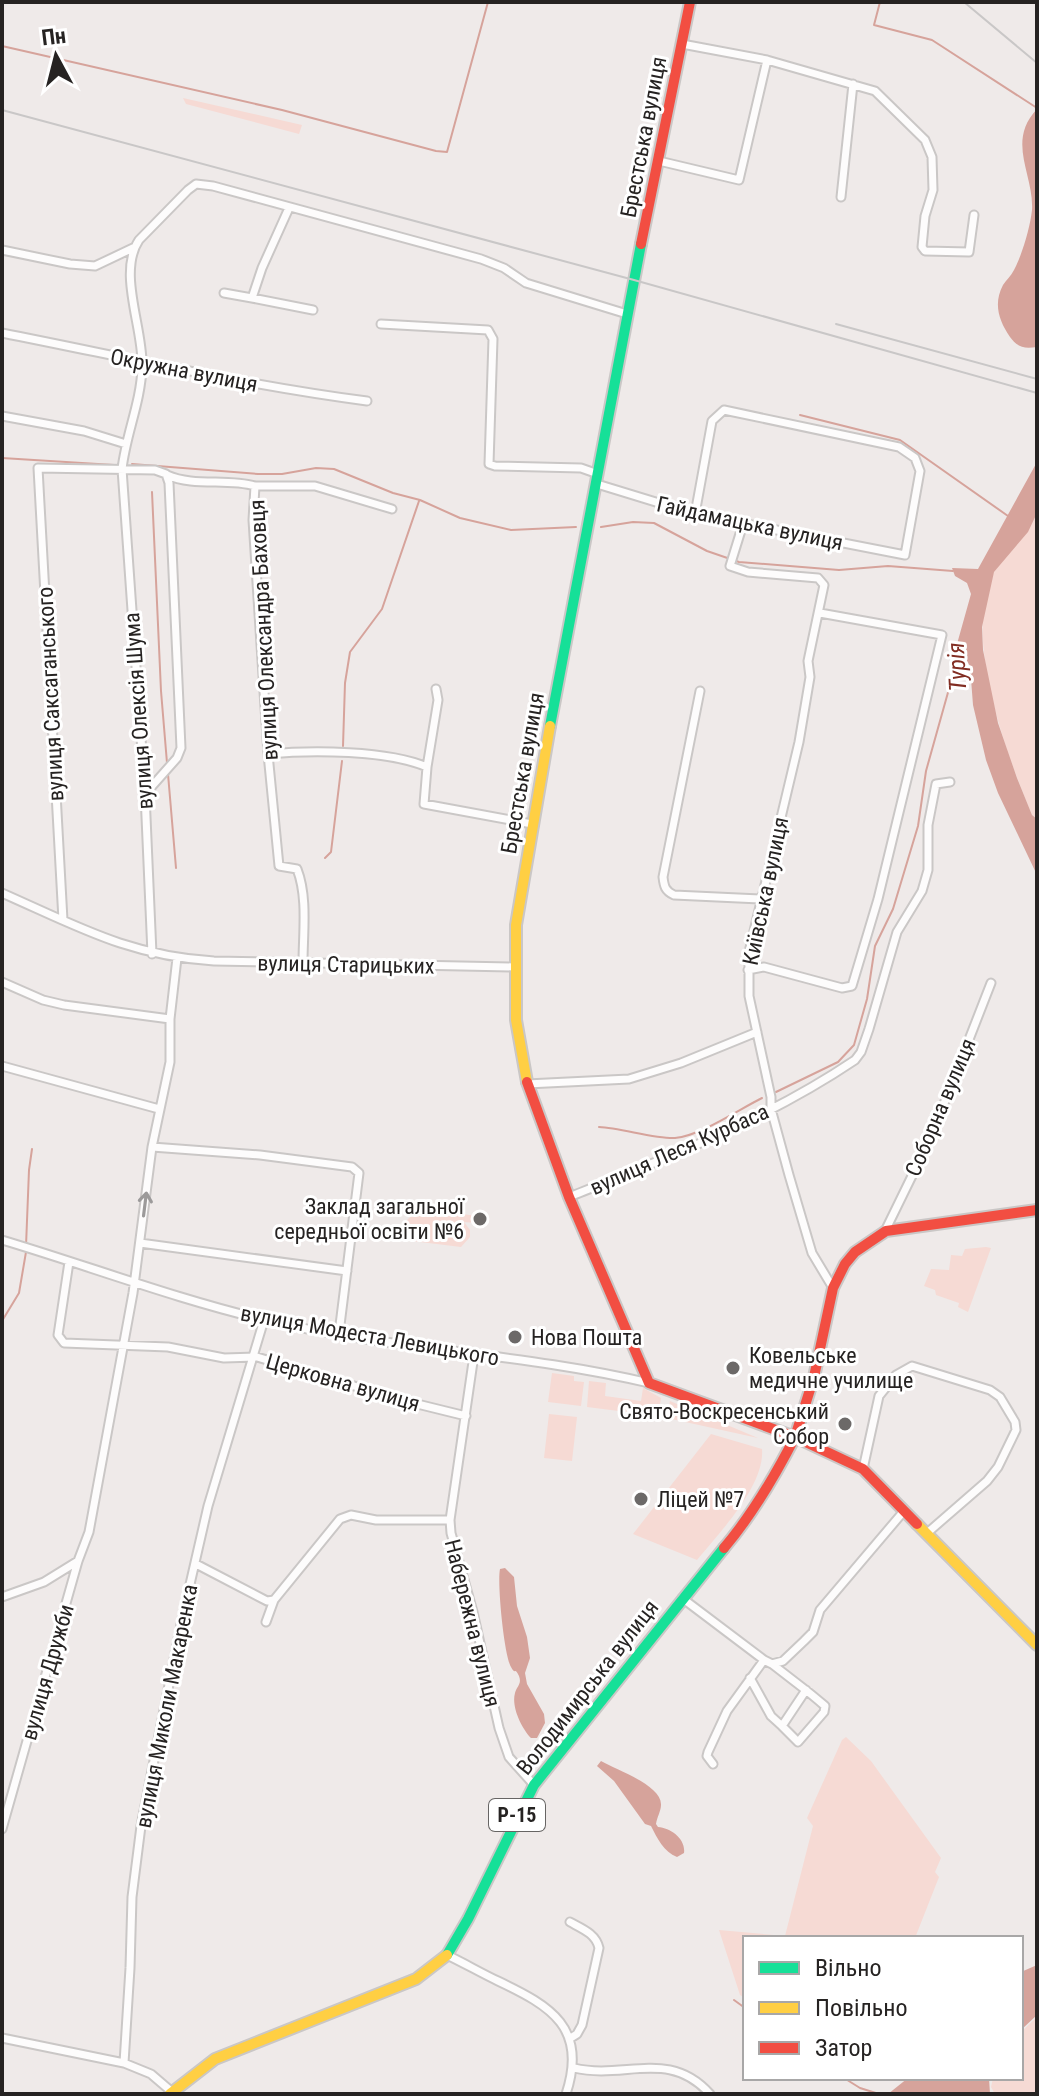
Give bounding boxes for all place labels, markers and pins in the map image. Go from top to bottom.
place label: Заклад загальної середньої освіти №6 [274,1194,466,1244]
marker: Заклад загальної середньої освіти №6 [471,1210,489,1228]
place label: Нова Пошта [531,1325,642,1350]
marker: Нова Пошта [506,1328,524,1346]
place label: Ковельське медичне училище [749,1343,913,1393]
marker: Ковельське медичне училище [724,1359,742,1377]
place label: Свято-Воскресенський Собор [619,1399,829,1449]
marker: Свято-Воскресенський Собор [836,1415,854,1433]
place label: Ліцей №7 [657,1487,744,1512]
marker: Ліцей №7 [632,1490,650,1508]

